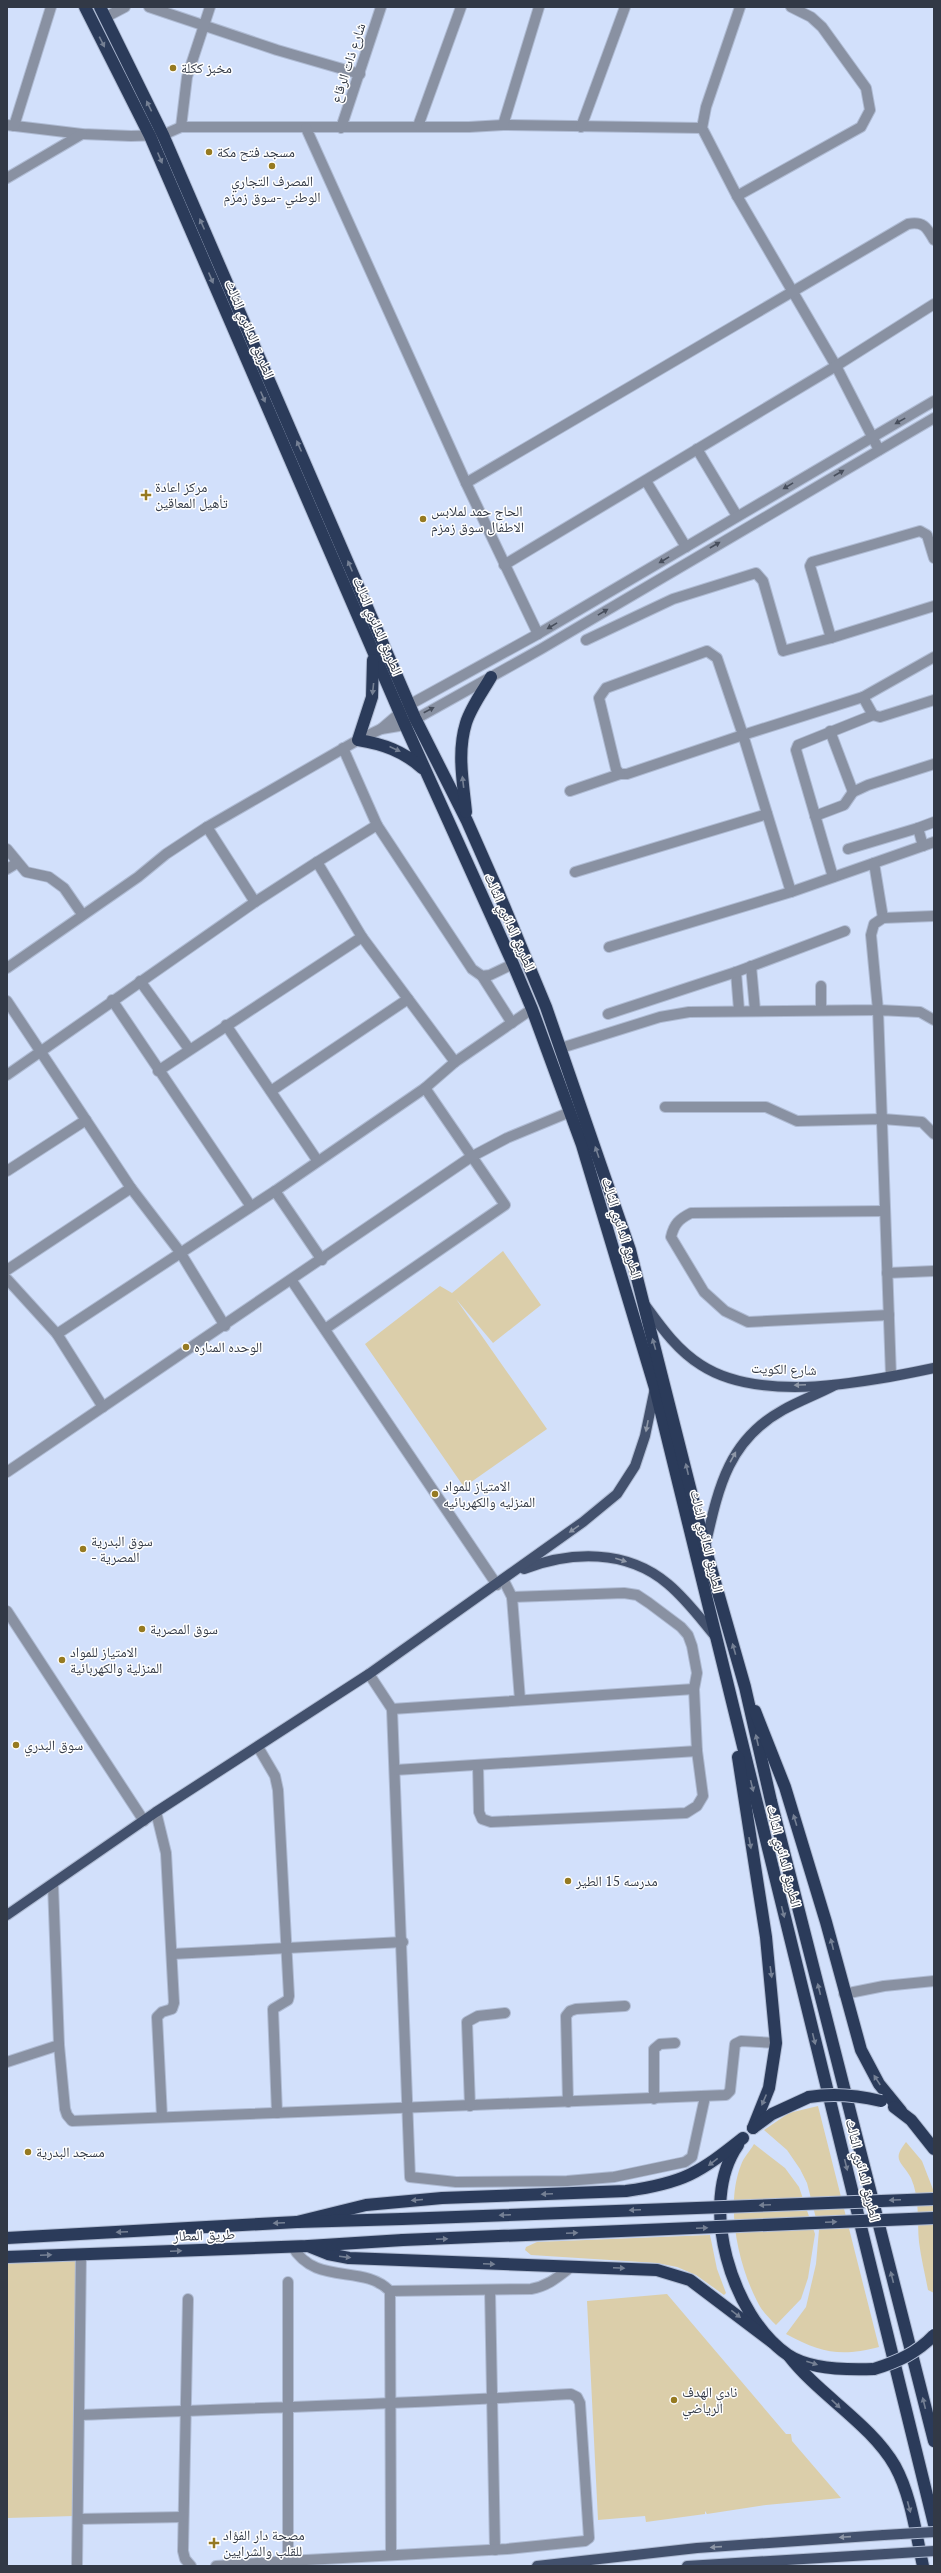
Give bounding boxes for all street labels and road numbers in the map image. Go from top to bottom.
street label: شارع ذات الرقاع [326,20,370,106]
street label: الطريق الدائري الثالث [219,277,280,382]
street label: الطريق الدائري الثالث [347,574,408,679]
street label: الطريق الدائري الثالث [478,870,541,975]
street label: الطريق الدائري الثالث [596,1175,647,1282]
street label: شارع الكويت [751,1358,817,1380]
street label: الطريق الدائري الثالث [684,1488,729,1595]
street label: الطريق الدائري الثالث [760,1803,806,1910]
street label: الطريق الدائري الثالث [839,2117,885,2224]
street label: طريق المطار [172,2224,235,2246]

